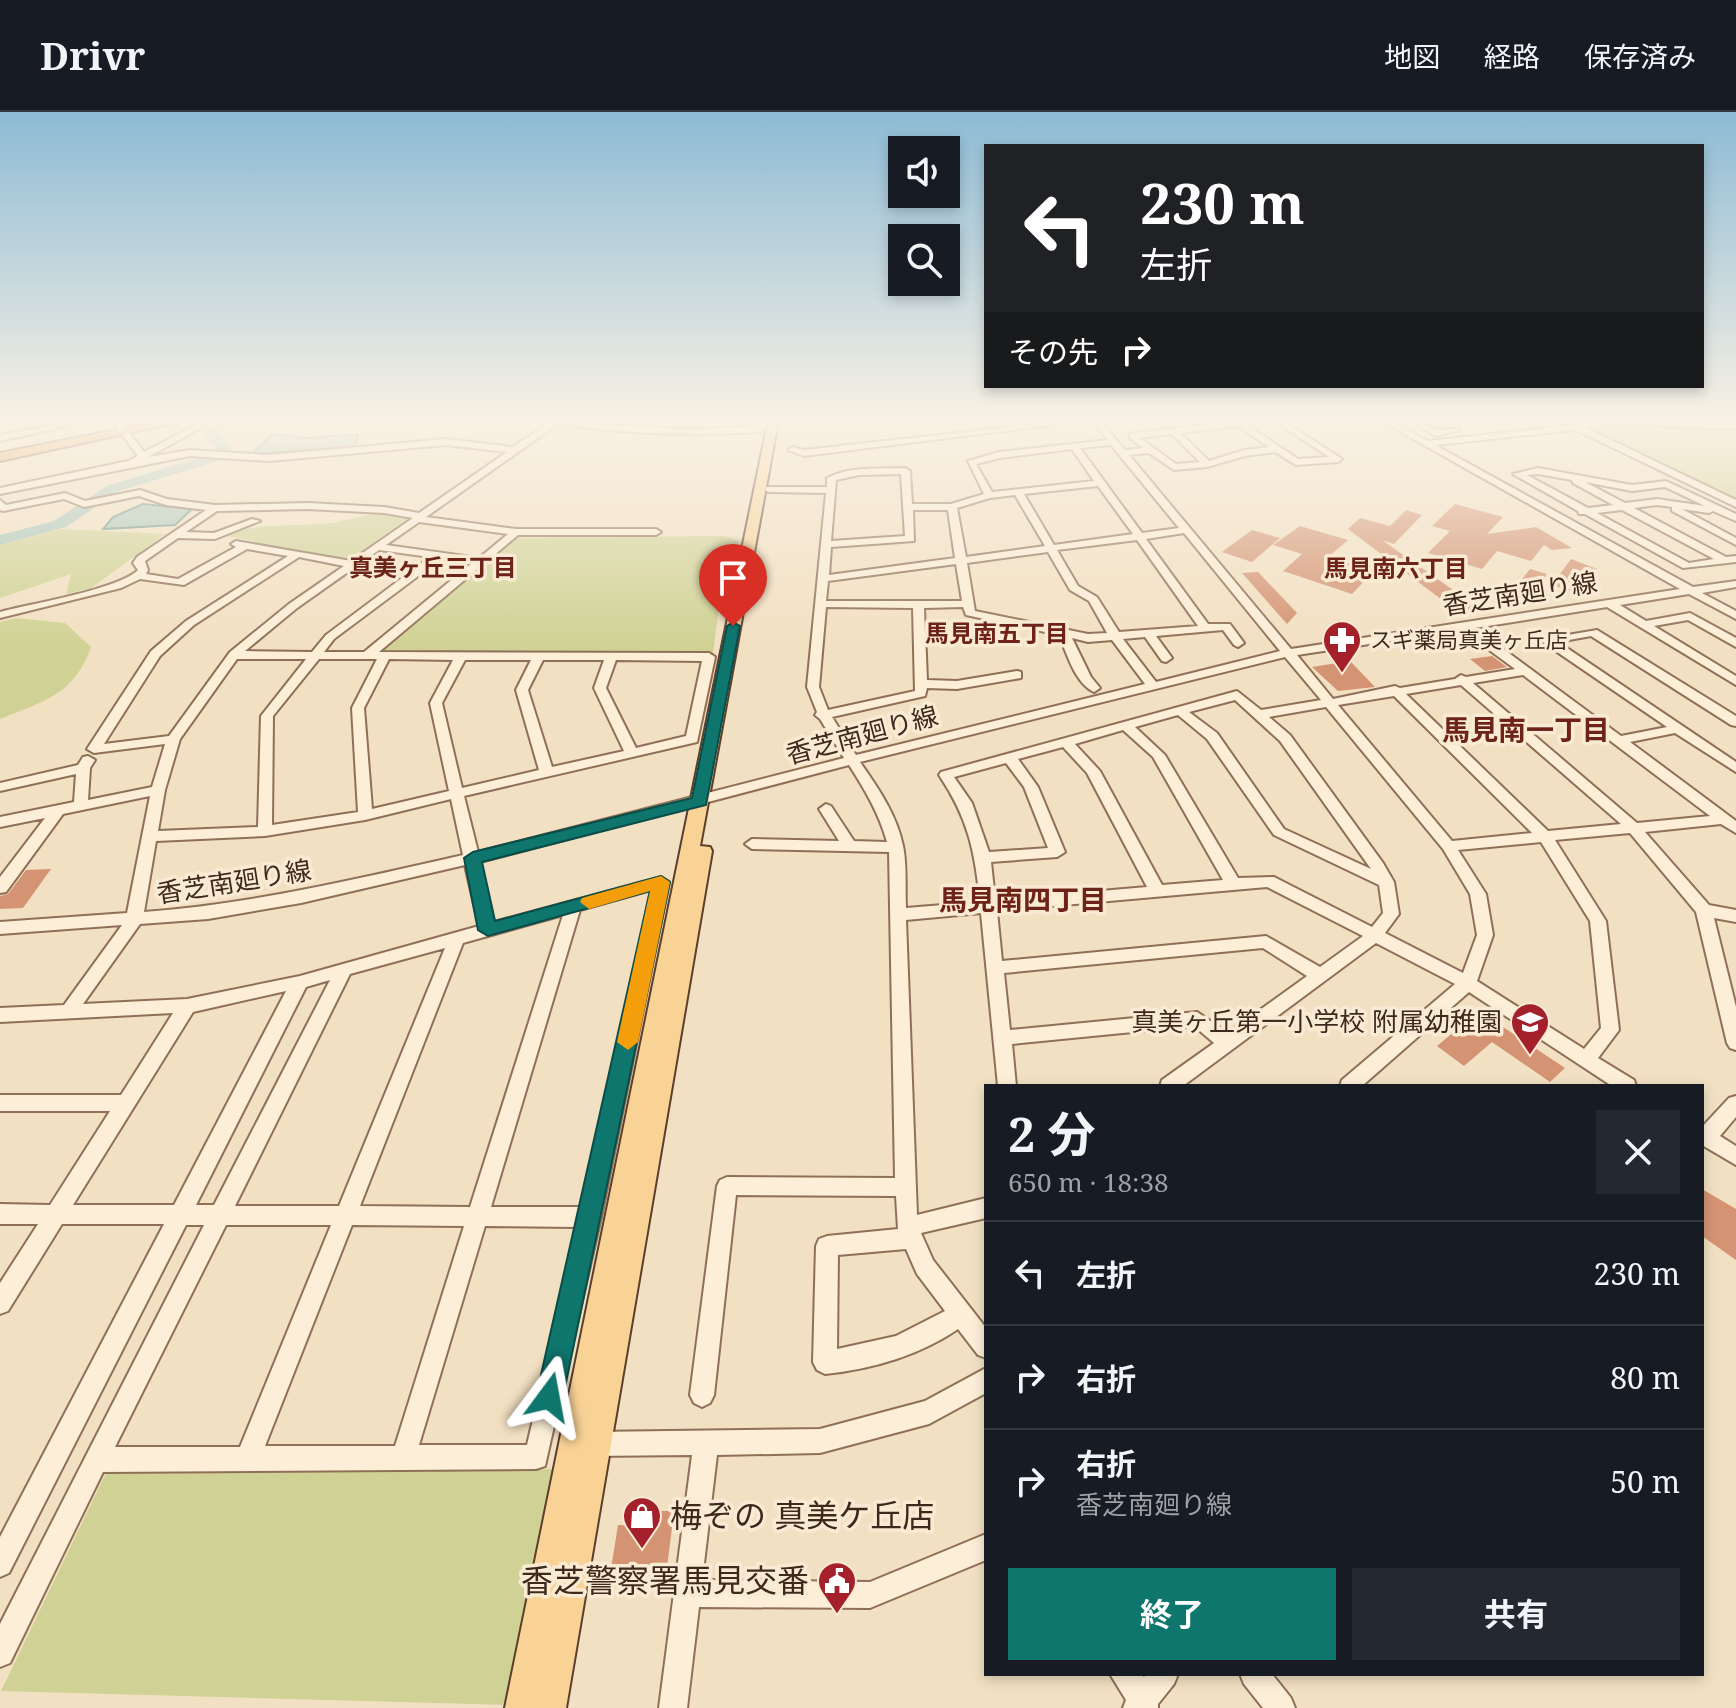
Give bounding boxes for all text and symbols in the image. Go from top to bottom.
text: Drivr [40,29,145,81]
text: 地図 [1384,37,1440,75]
text: 経路 [1484,37,1540,75]
text: 保存済み [1584,37,1696,75]
map controls [888,136,960,296]
button: sound [888,136,960,208]
text: 230 m [1140,164,1305,240]
icon: left [1008,176,1112,280]
button: search [888,224,960,296]
text: 左折 [1140,240,1212,289]
icon: right [1114,328,1158,372]
text: その先 [1008,331,1098,372]
pin [699,544,767,626]
district label: 真美ヶ丘三丁目 [349,550,517,583]
district label: 馬見南六丁目 [1324,551,1468,584]
icon: arrive [711,556,755,600]
street label: 香芝南廻り線 [1440,563,1600,623]
district label: 馬見南五丁目 [925,616,1069,649]
pharmacy icon: スギ薬局真美ヶ丘店 [1321,619,1363,674]
place label: スギ薬局真美ヶ丘店 [1370,624,1568,654]
street label: 香芝南廻り線 [782,696,942,772]
district label: 馬見南一丁目 [1442,710,1610,748]
street label: 香芝南廻り線 [154,851,314,911]
district label: 馬見南四丁目 [939,880,1107,918]
school or university icon: 真美ヶ丘第一小学校 附属幼稚園 [1509,1001,1551,1056]
place label: 真美ヶ丘第一小学校 附属幼稚園 [1131,1003,1502,1039]
text: 2 分 [1008,1101,1096,1166]
button: close [1596,1110,1680,1194]
text: 650 m · 18:38 [1008,1164,1169,1200]
icon: left [1008,1251,1052,1295]
text: 230 m [1594,1253,1680,1294]
text: 左折 [1076,1254,1136,1295]
position arrow [507,1355,591,1439]
icon: right [1008,1355,1052,1399]
text: 80 m [1610,1357,1680,1398]
text: 右折 [1076,1358,1136,1399]
text: 右折 [1076,1443,1136,1484]
icon: right [1008,1459,1052,1503]
text: 50 m [1610,1461,1680,1502]
text: 香芝南廻り線 [1076,1486,1232,1522]
place label: 梅ぞの 真美ケ丘店 [670,1493,934,1536]
shop icon: 梅ぞの 真美ケ丘店 [621,1495,663,1550]
place label: 香芝警察署馬見交番 [521,1558,809,1601]
public building icon: 香芝警察署馬見交番 [816,1560,858,1615]
button: 終了 [1008,1568,1336,1660]
button: 共有 [1352,1568,1680,1660]

